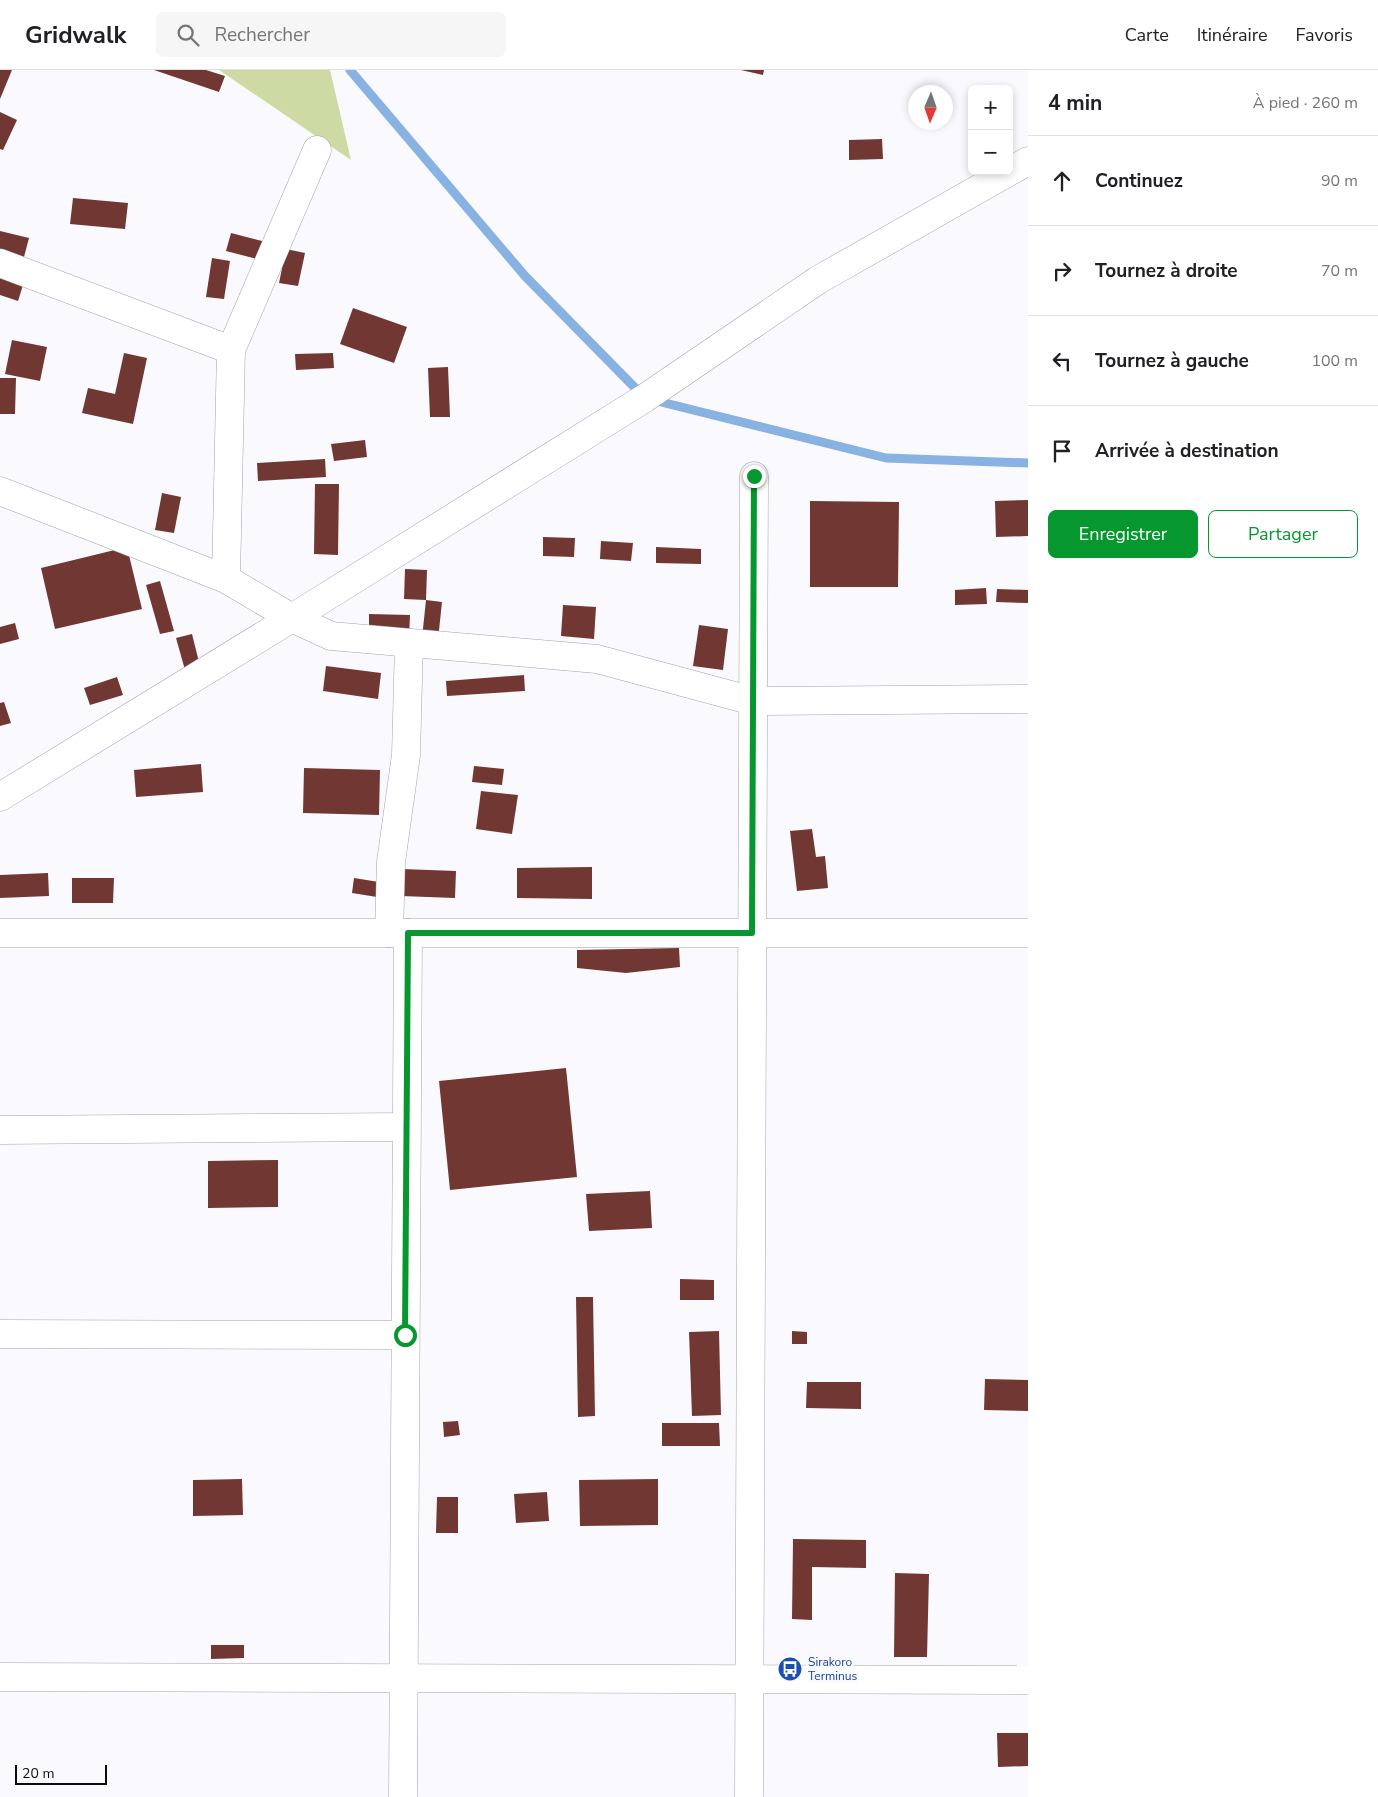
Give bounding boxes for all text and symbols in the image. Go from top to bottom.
search box [156,12,506,57]
text: Gridwalk [25,19,126,51]
icon: search [174,21,202,49]
text: Rechercher [214,22,310,48]
text: Carte [1125,23,1169,47]
text: Itinéraire [1197,23,1268,47]
text: Favoris [1296,23,1353,47]
north arrow [908,85,953,130]
map controls [968,85,1013,175]
button: + [968,85,1013,130]
text: 4 min [1048,89,1102,117]
text: À pied · 260 m [1253,92,1358,114]
button: − [968,130,1013,175]
icon: ahead [1048,167,1076,195]
text: Continuez [1095,168,1183,194]
text: 90 m [1321,170,1358,192]
icon: right [1048,257,1076,285]
text: Tournez à droite [1095,258,1238,284]
text: 70 m [1321,260,1358,282]
icon: left [1048,347,1076,375]
text: Tournez à gauche [1095,348,1249,374]
text: 100 m [1311,350,1358,372]
icon: arrive [1048,437,1076,465]
text: Arrivée à destination [1095,438,1279,464]
route end [743,465,766,488]
button: Enregistrer [1048,510,1198,558]
button: Partager [1208,510,1358,558]
route start [394,1324,417,1347]
place label: Sirakoro Terminus [808,1654,858,1684]
bus stop icon: Sirakoro Terminus [777,1656,803,1682]
scale bar [15,1762,108,1785]
text: 20 m [22,1764,54,1783]

